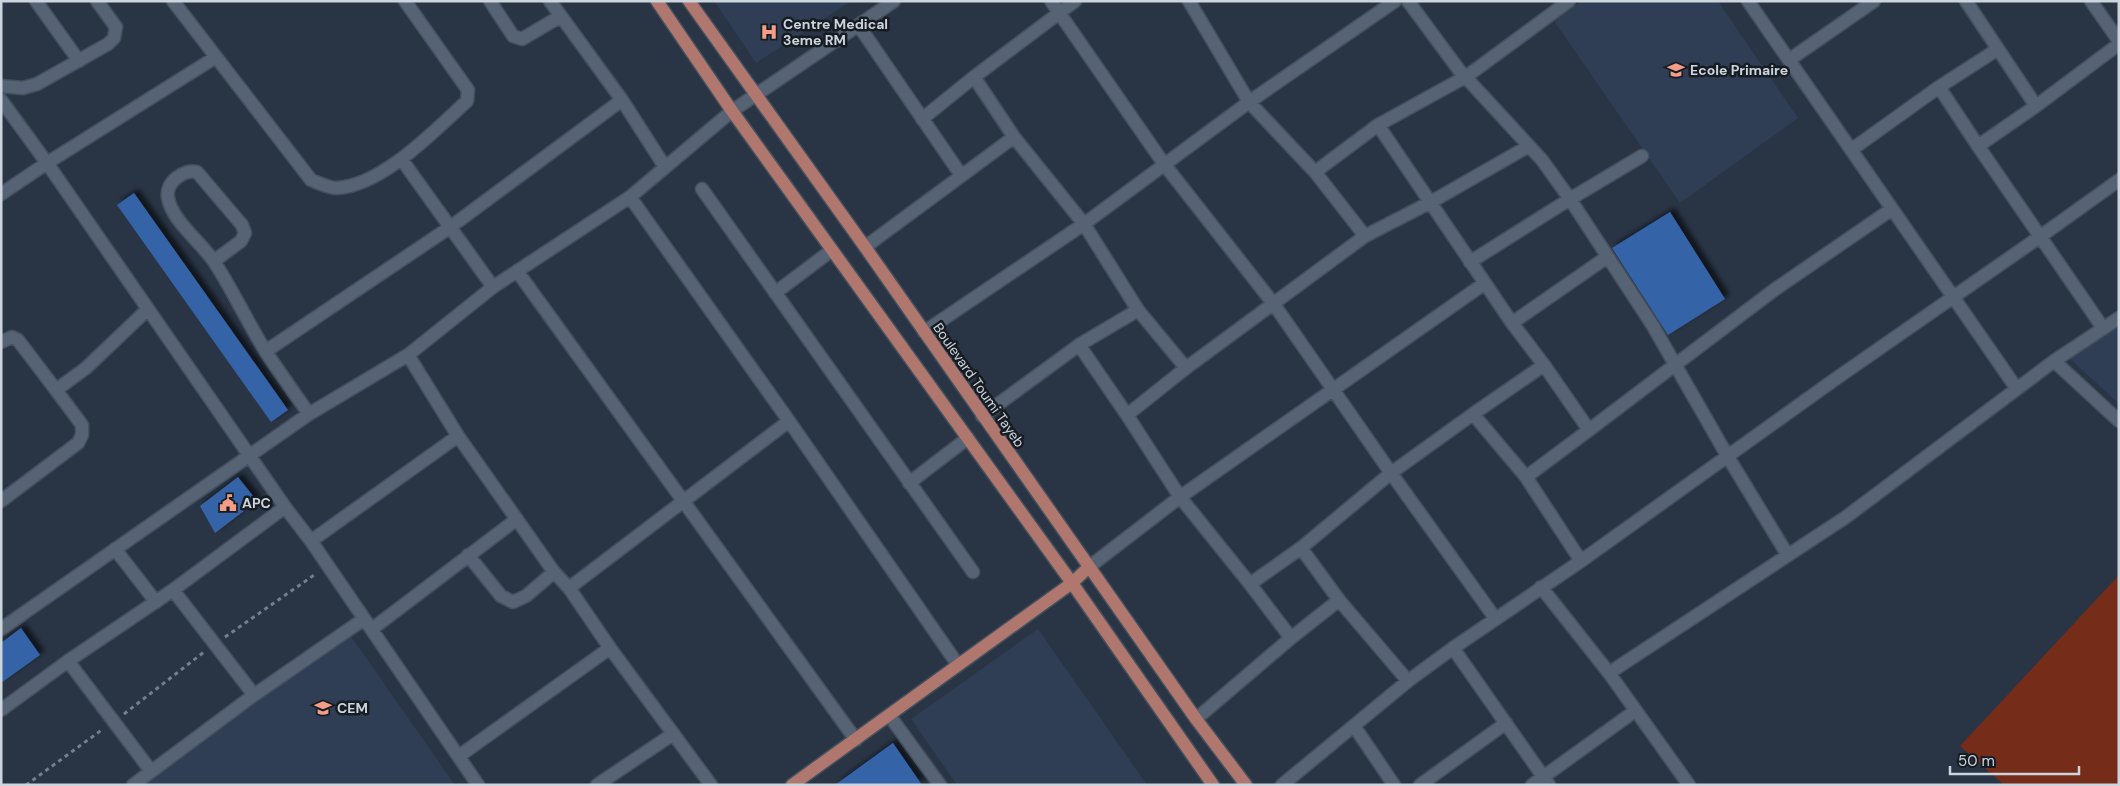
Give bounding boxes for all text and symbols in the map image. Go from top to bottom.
place label: Centre Medical 3eme RM [783,15,888,49]
hospital icon: Centre Medical 3eme RM [759,22,779,42]
school or university icon: Ecole Primaire [1666,60,1686,80]
place label: Ecole Primaire [1690,61,1788,79]
street label: Boulevard Toumi Tayeb [929,319,1029,451]
public building icon: APC [218,493,238,513]
place label: APC [242,494,271,512]
school or university icon: CEM [313,698,333,718]
place label: CEM [337,699,368,717]
scale bar [1950,744,2079,776]
text: 50 m [1958,751,1995,771]

